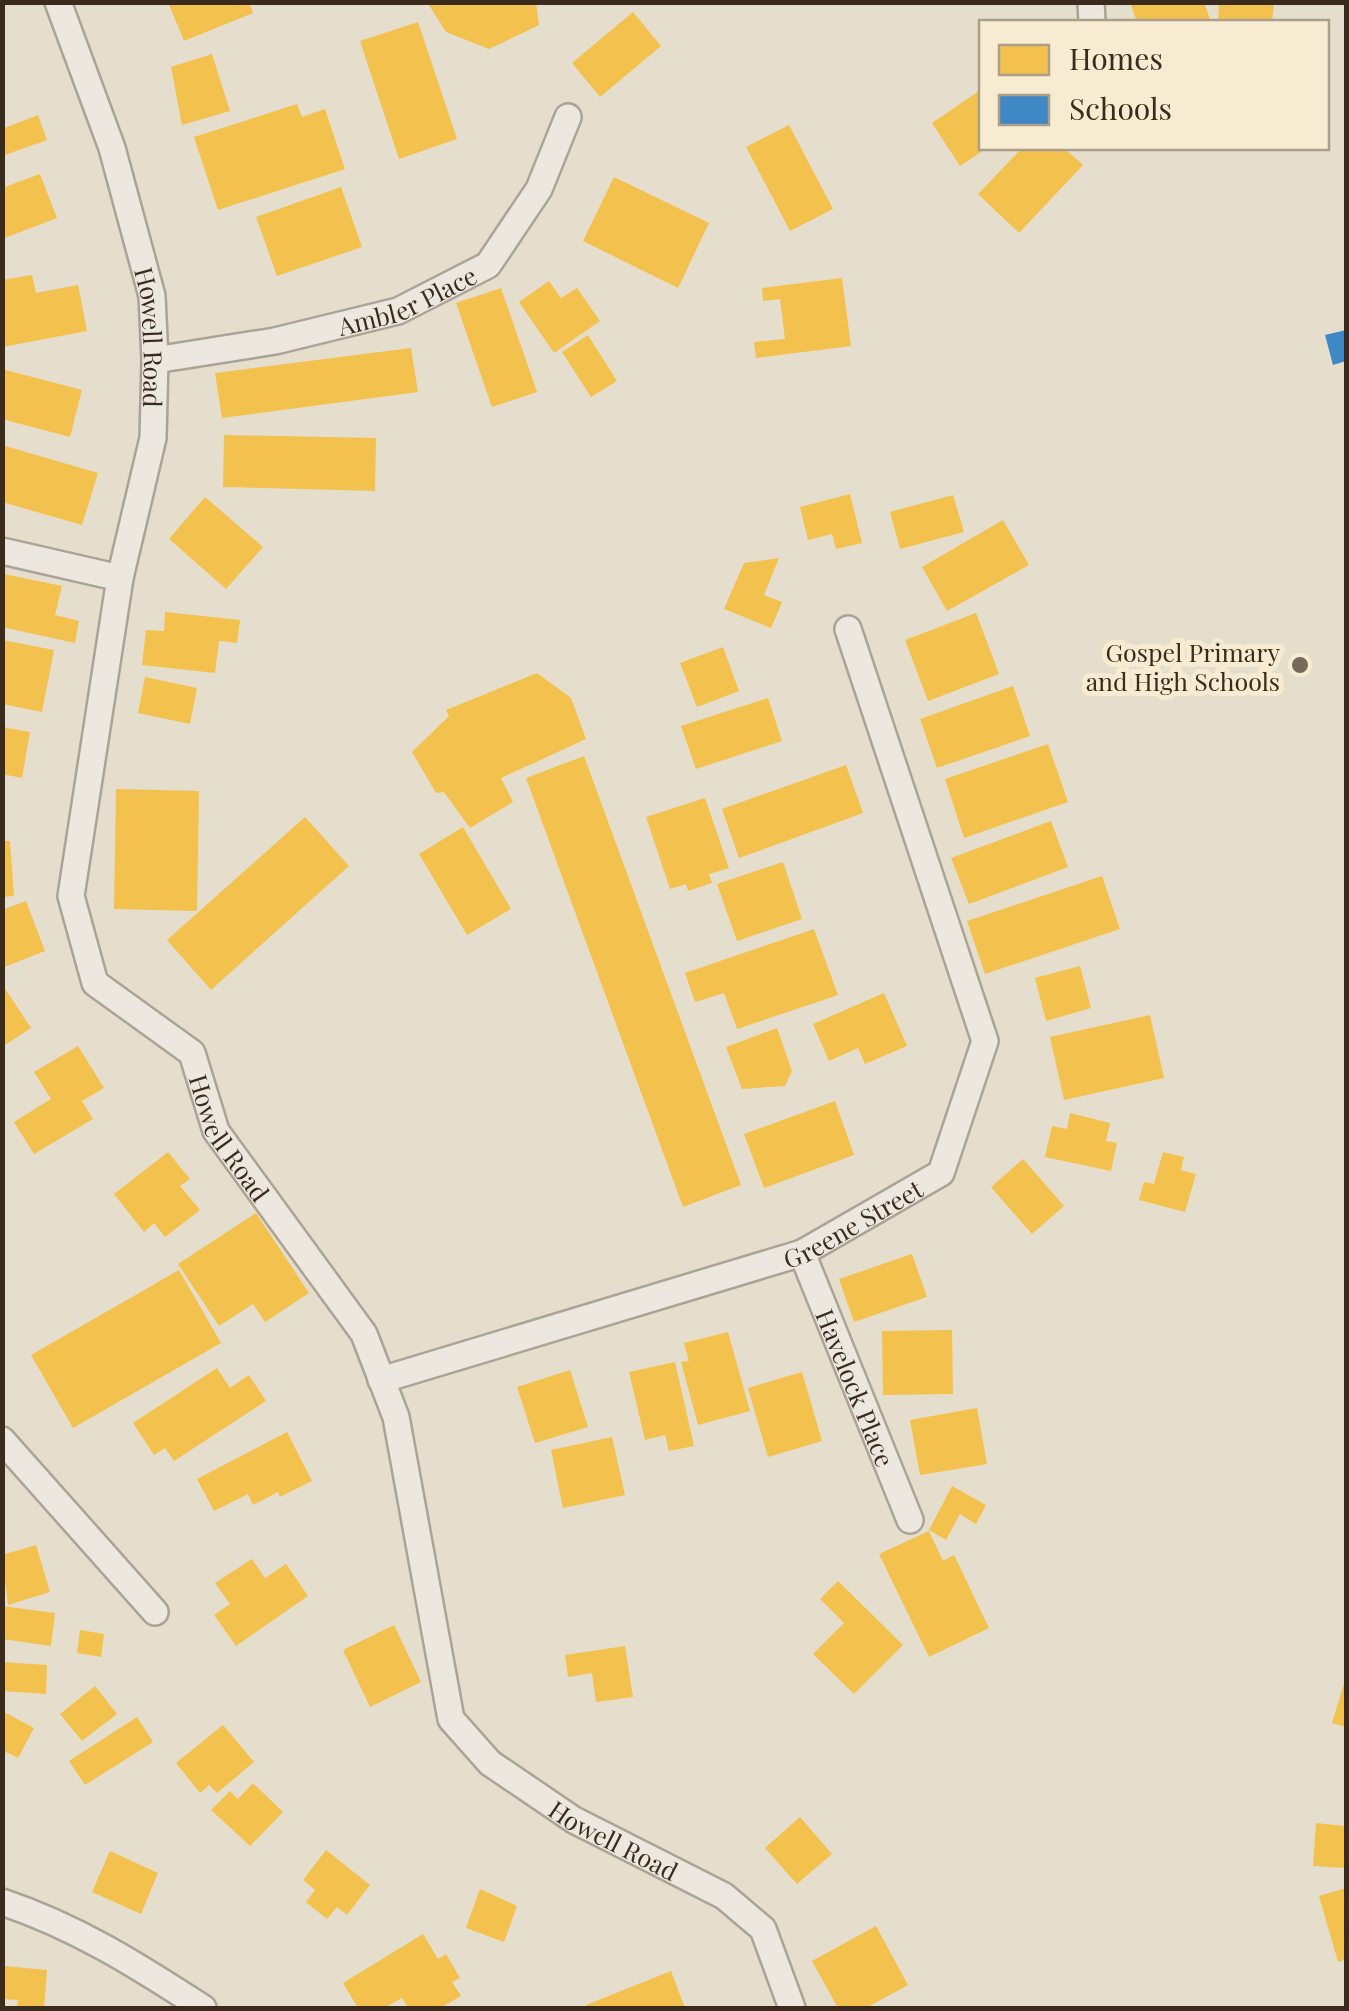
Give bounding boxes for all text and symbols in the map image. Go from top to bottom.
legend [979,20,1329,150]
text: Homes [1069,38,1163,78]
text: Schools [1069,88,1172,128]
street label: Ambler Place [333,257,482,342]
street label: Howell Road [128,263,172,408]
place label: Gospel Primary and High Schools [1086,635,1280,697]
marker: Gospel Primary and High Schools [1289,654,1311,676]
street label: Howell Road [183,1070,278,1207]
street label: Greene Street [779,1171,929,1274]
street label: Havelock Place [810,1304,903,1471]
street label: Howell Road [543,1792,684,1887]

